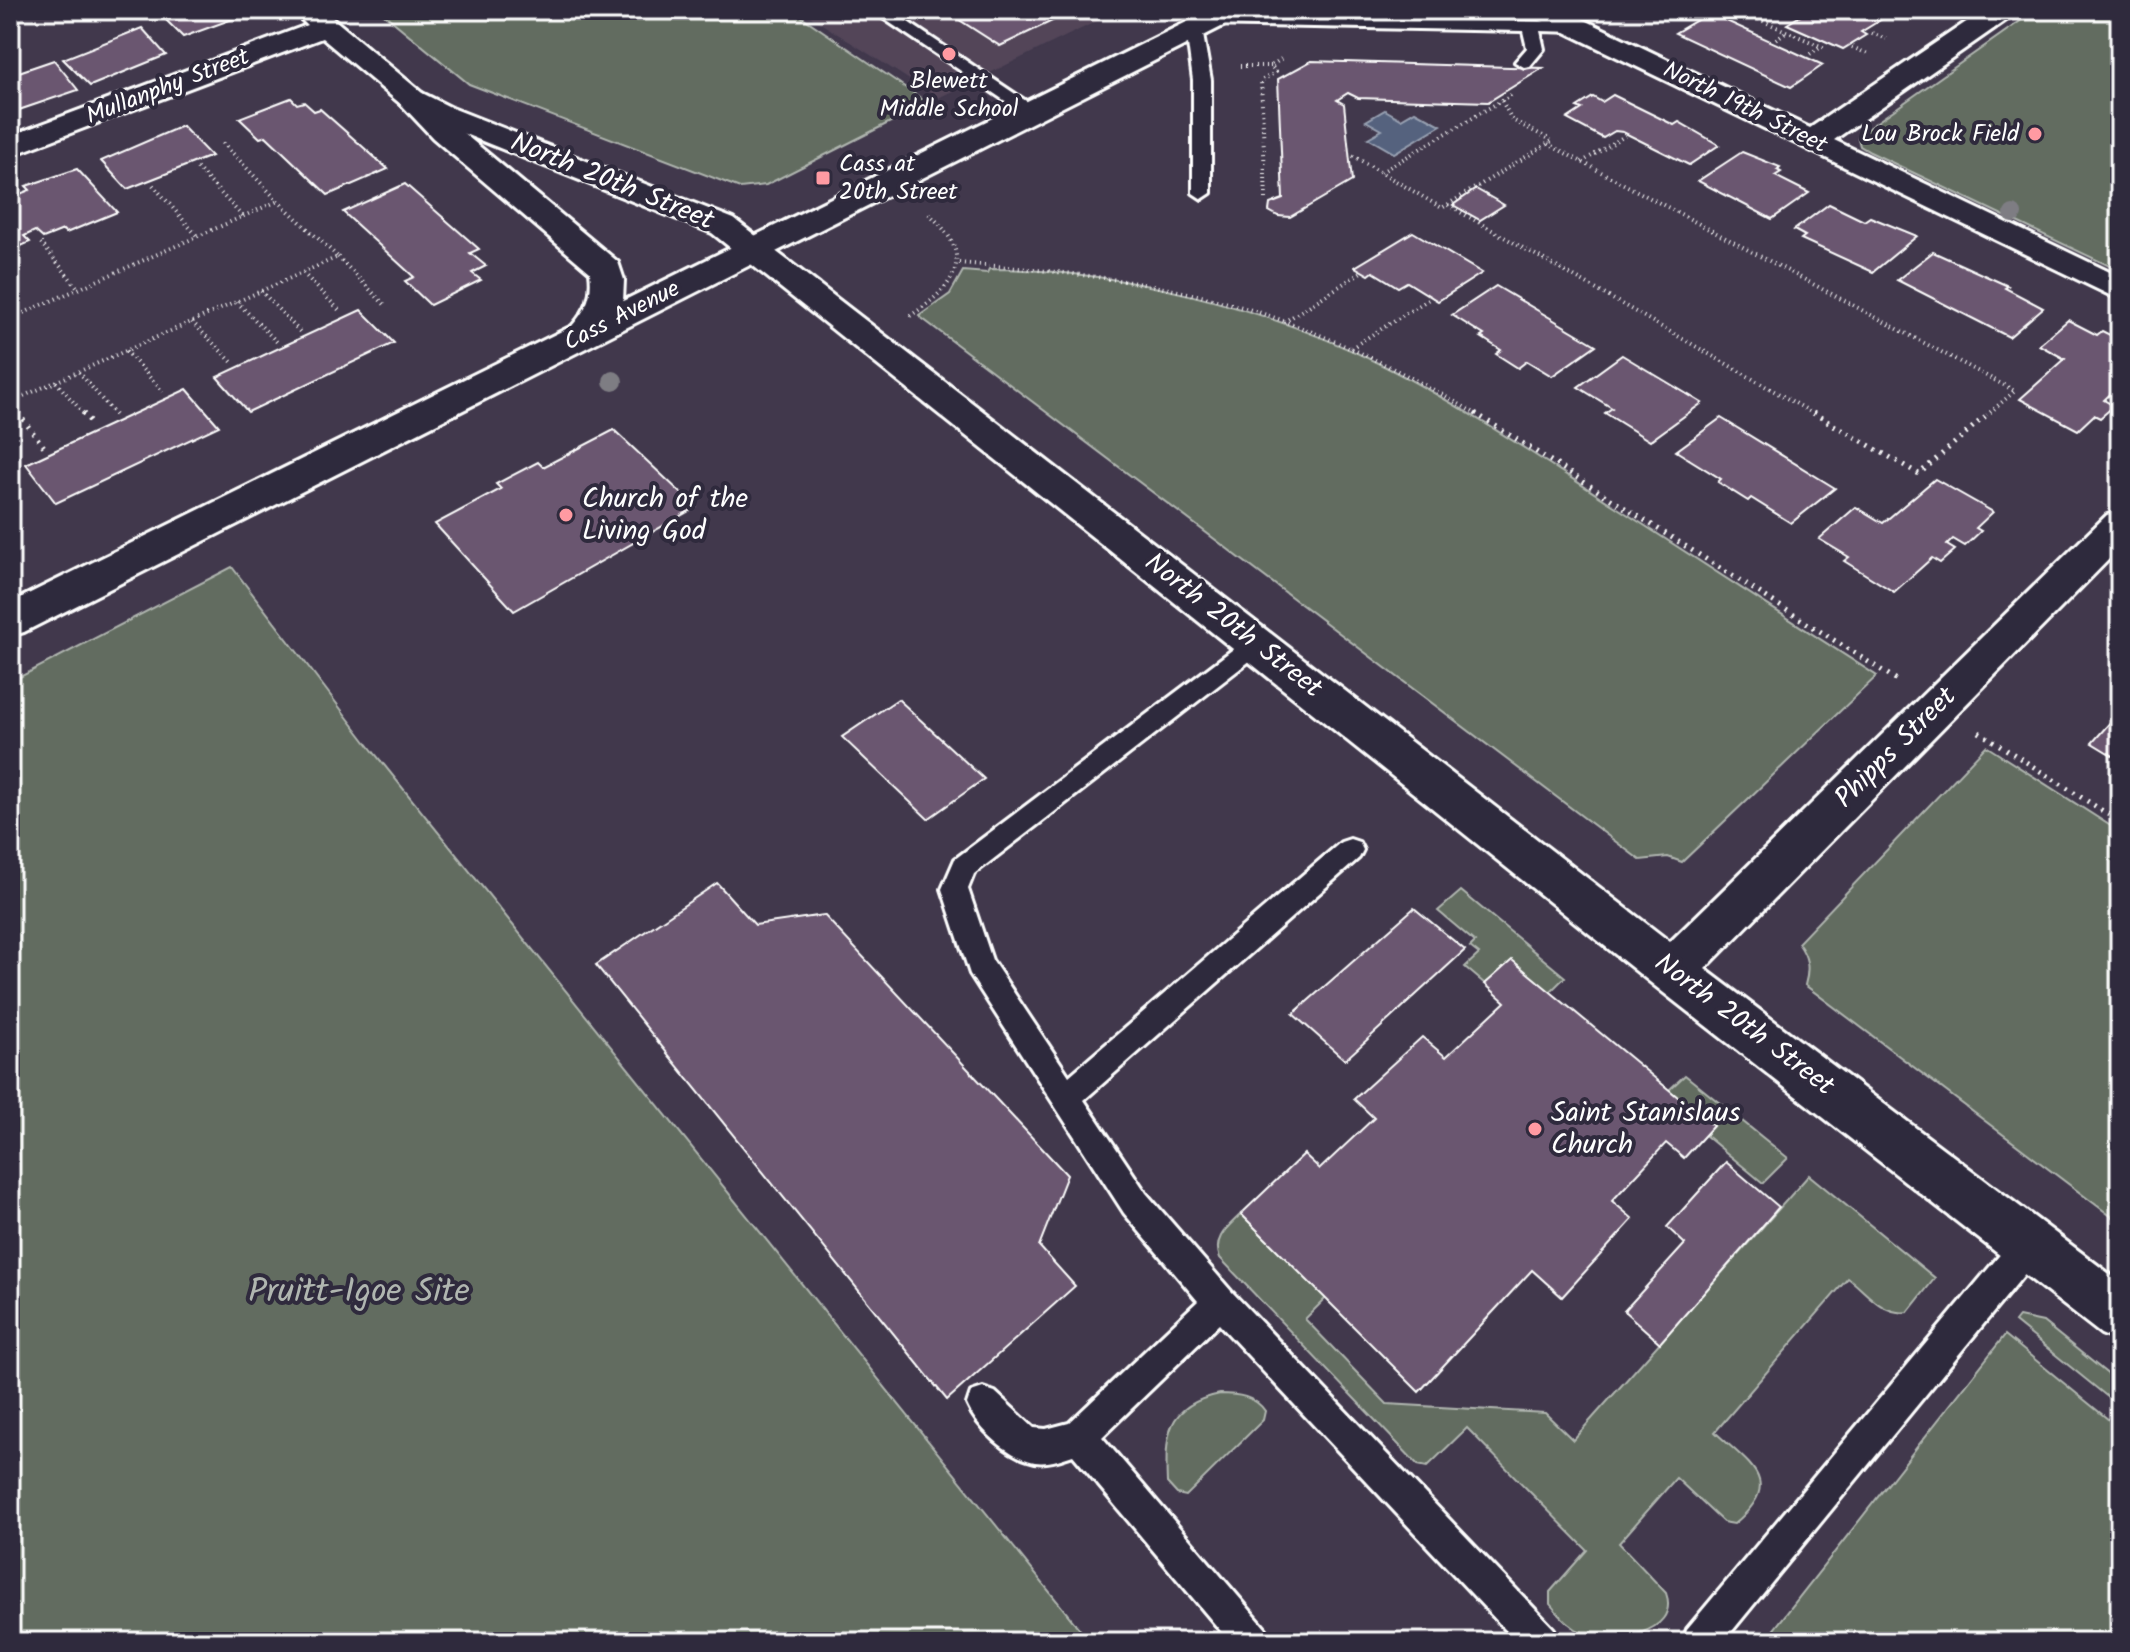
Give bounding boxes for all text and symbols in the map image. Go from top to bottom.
street label: Mullanphy Street [81,38,256,136]
marker: Blewett Middle School [940,45,958,63]
street label: North 19th Street [1656,51,1835,165]
place label: Blewett Middle School [880,62,1019,129]
place label: Lou Brock Field [1861,115,2020,154]
street label: North 20th Street [503,121,722,244]
marker: Lou Brock Field [2026,125,2044,143]
place label: Cass at 20th Street [839,145,958,212]
marker: Cass at 20th Street [814,169,832,187]
street label: Cass Avenue [557,270,687,362]
place label: Church of the Living God [582,477,748,554]
marker: Church of the Living God [557,506,575,524]
street label: North 20th Street [1134,542,1333,711]
street label: Phipps Street [1824,675,1969,820]
street label: North 20th Street [1644,942,1845,1109]
place label: Saint Stanislaus Church [1551,1091,1740,1168]
marker: Saint Stanislaus Church [1526,1120,1544,1138]
park label: Pruitt-Igoe Site [248,1266,470,1320]

